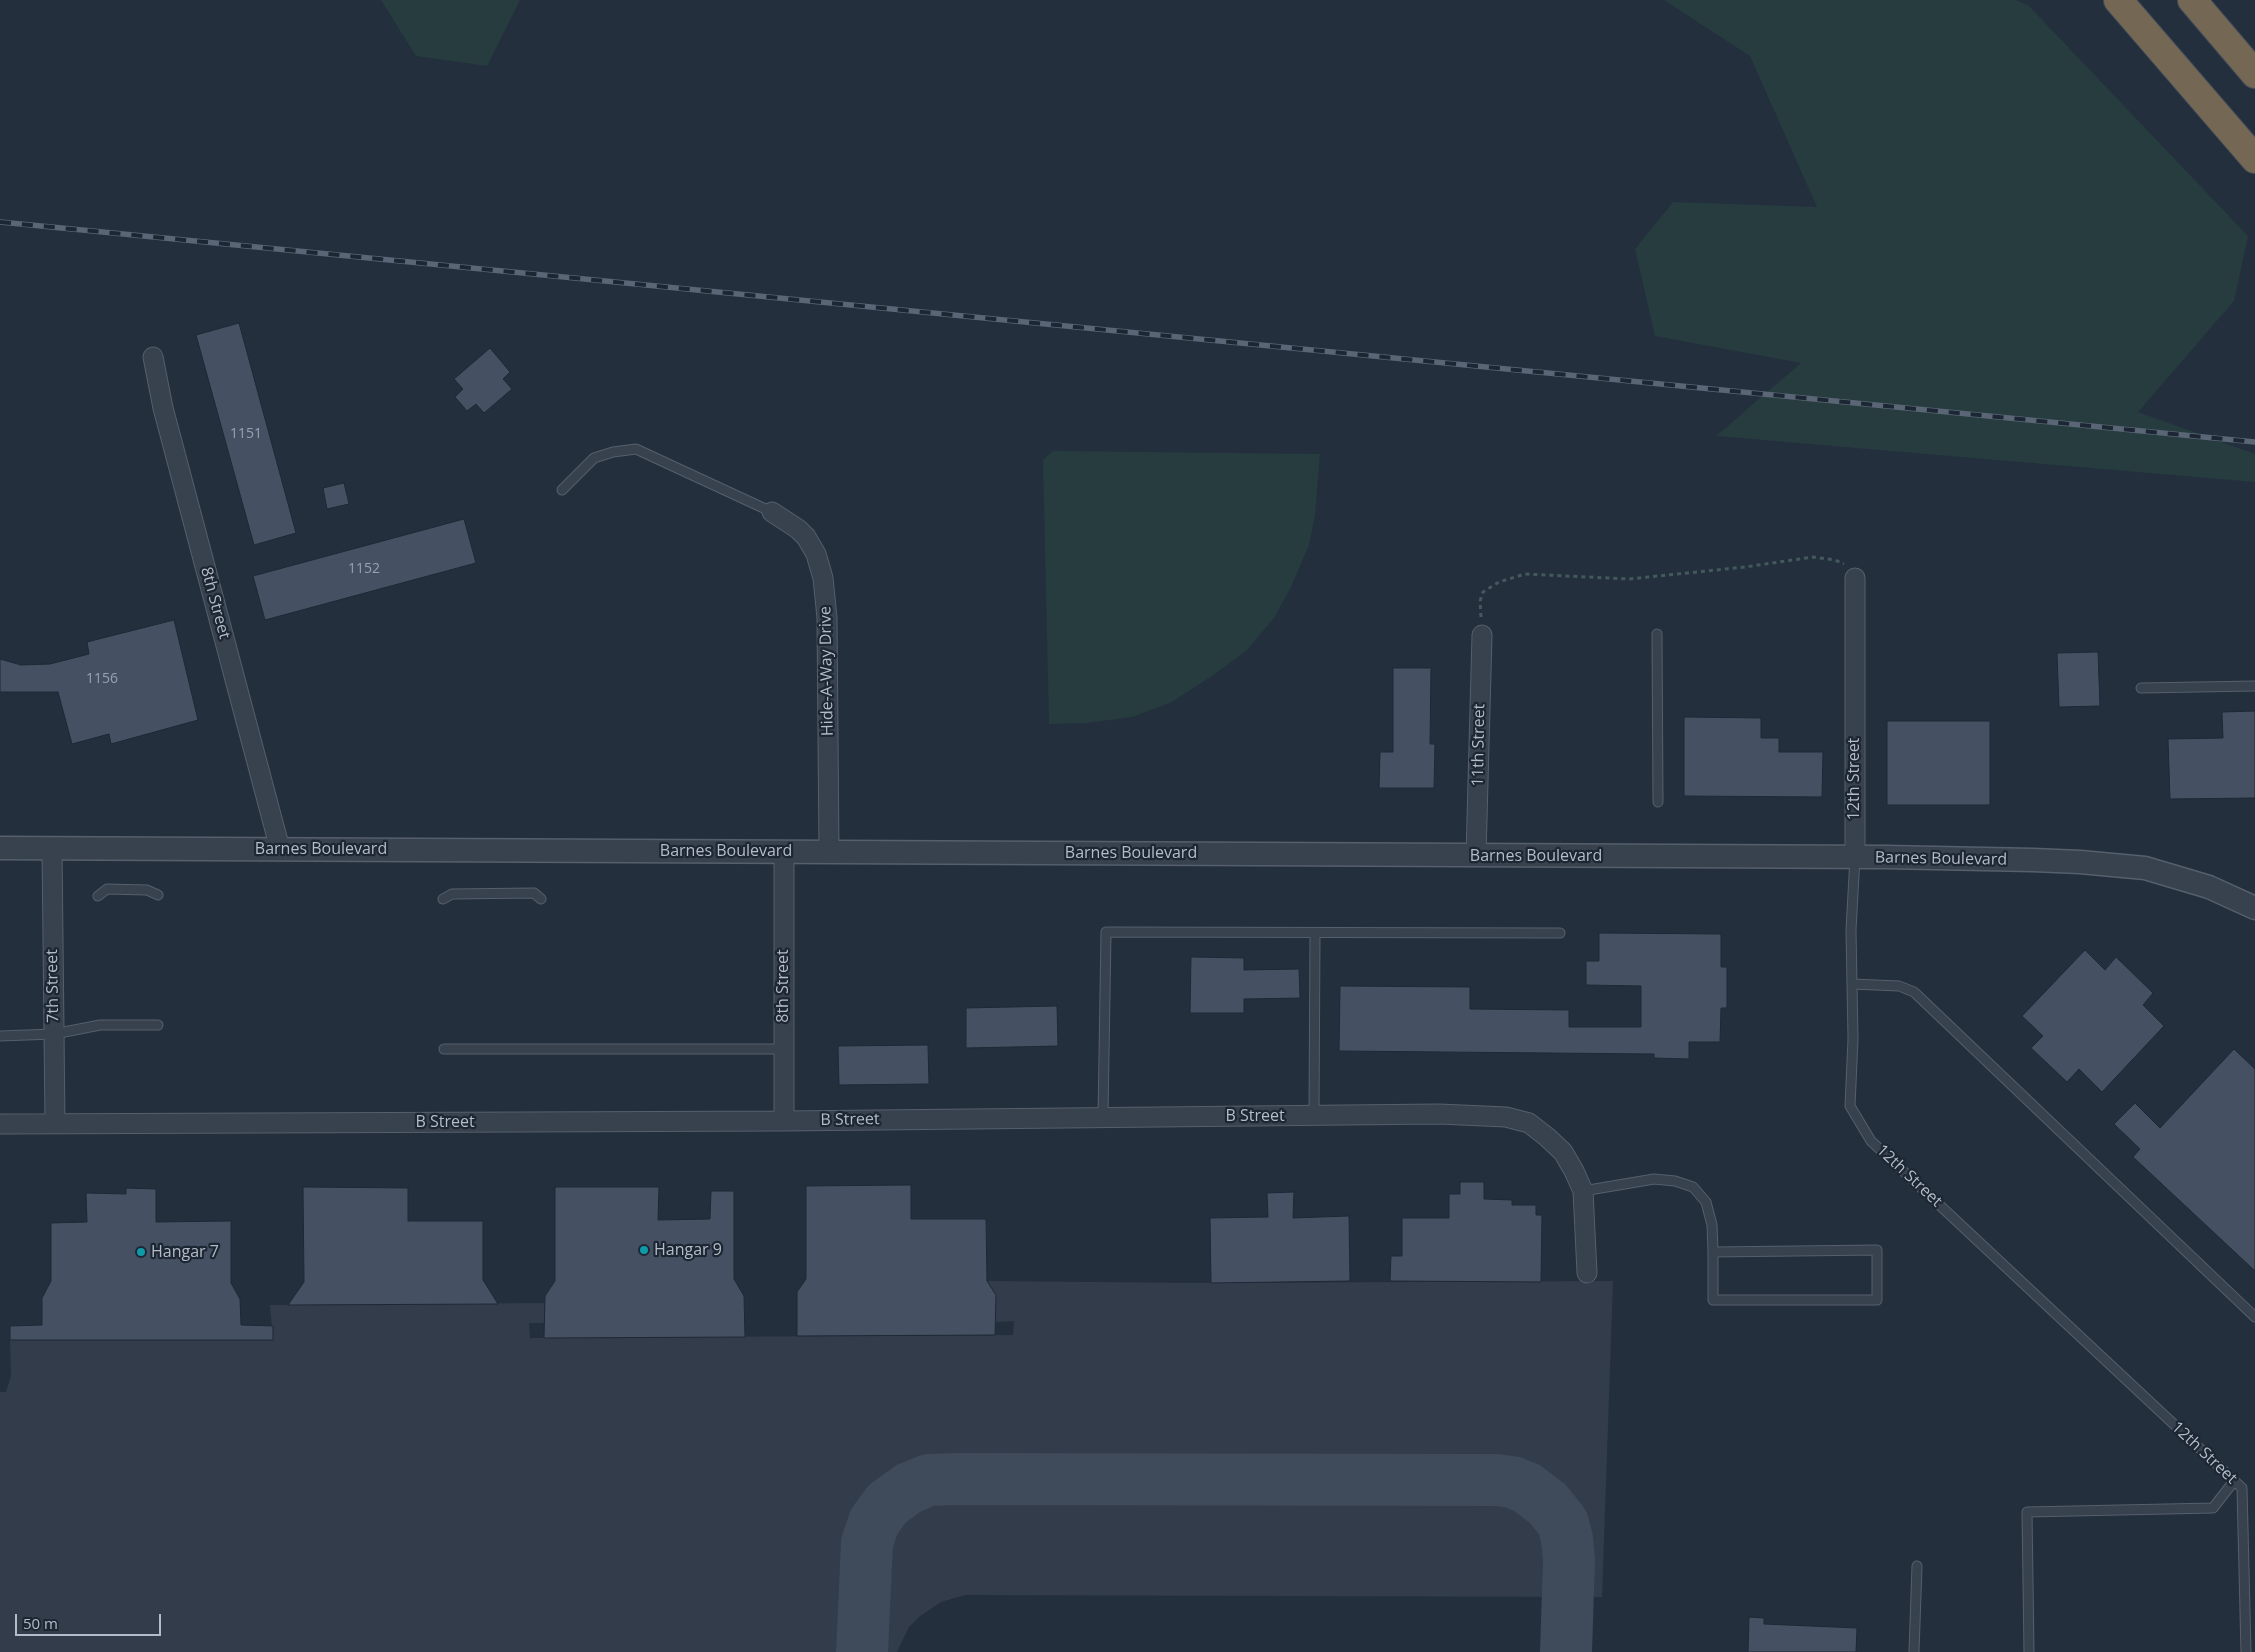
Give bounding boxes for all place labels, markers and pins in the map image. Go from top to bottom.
place label: Hangar 9 [654,1240,722,1260]
place label: Hangar 7 [151,1242,219,1262]
marker: Hangar 9 [638,1244,650,1256]
marker: Hangar 7 [135,1246,147,1258]

